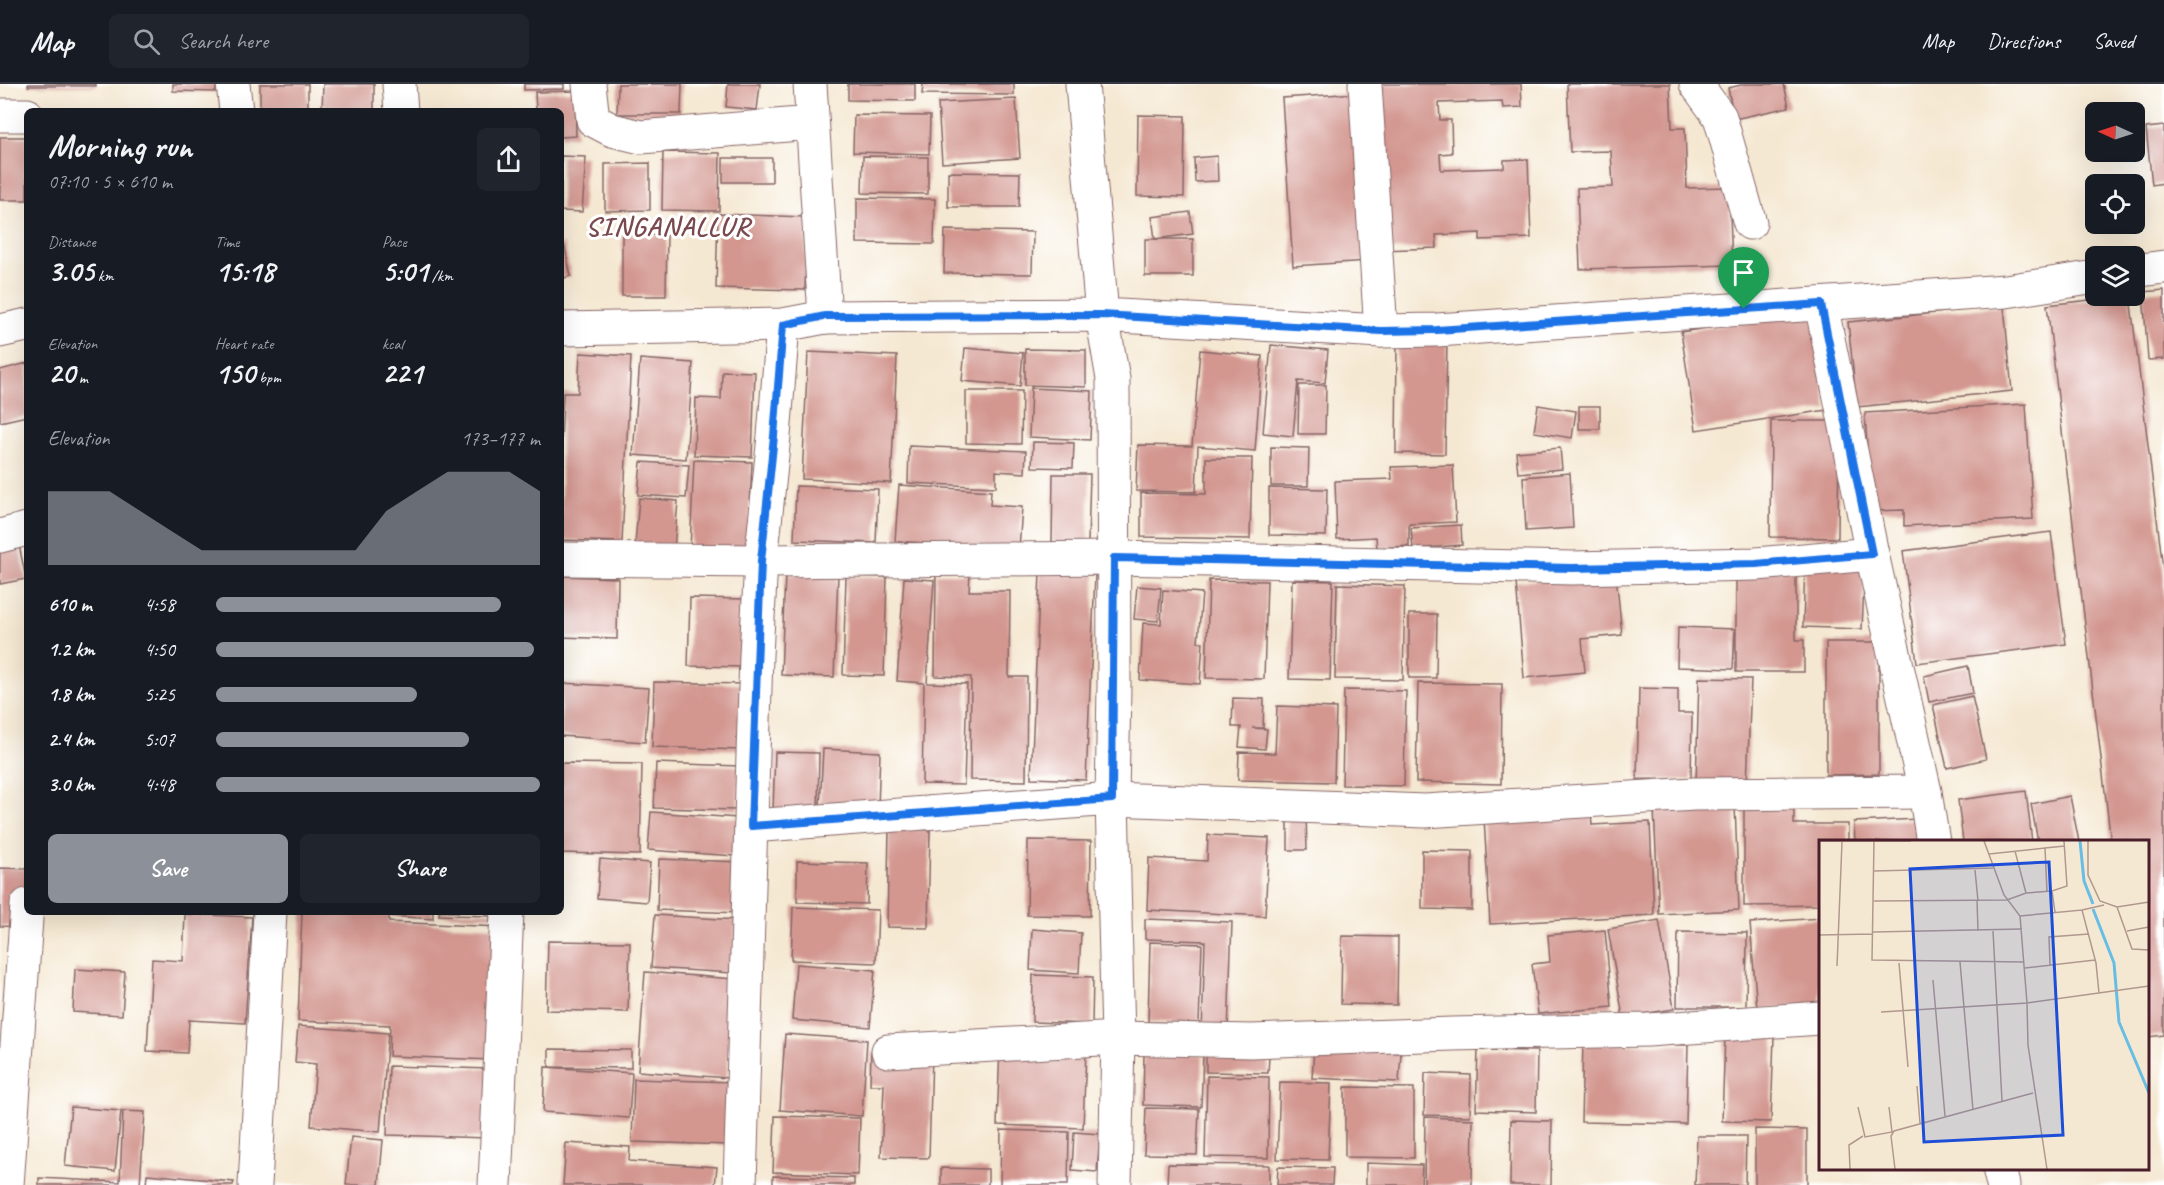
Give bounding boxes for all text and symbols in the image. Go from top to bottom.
search box [109,14,529,68]
text: Map [30,24,73,59]
icon: search [130,25,163,58]
text: Search here [178,27,268,55]
text: Map [1922,28,1954,54]
text: Directions [1987,28,2060,54]
text: Saved [2093,28,2134,54]
north arrow [2085,102,2145,162]
map controls [2085,102,2145,306]
text: Morning run [48,125,192,167]
button: share [477,128,540,191]
text: 07:10 · 5 × 610 m [48,169,172,194]
button: locate [2085,174,2145,234]
district label: SINGANALLUR [586,209,753,243]
text: Distance [48,232,96,252]
text: Time [215,232,239,252]
text: Pace [382,232,407,252]
button: layers [2085,246,2145,306]
pin [1718,247,1769,309]
text: 3.05 [48,252,94,290]
text: 15:18 [215,252,274,290]
text: 5:01 [382,252,428,290]
icon: arrive [1727,256,1760,289]
text: km [94,266,113,286]
text: /km [428,266,453,286]
text: Elevation [48,334,97,354]
text: Heart rate [215,334,273,354]
text: kcal [382,334,403,354]
text: 20 [48,354,75,392]
text: 150 [215,354,255,392]
text: 221 [382,354,423,392]
text: m [75,368,88,388]
text: bpm [255,368,281,388]
text: Elevation [48,426,110,451]
text: 173–177 m [461,426,540,451]
text: 610 m [48,592,92,617]
text: 4:58 [144,592,175,617]
text: 1.2 km [48,637,95,662]
text: 4:50 [144,637,175,662]
text: 1.8 km [48,682,95,707]
text: 5:25 [144,682,175,707]
text: 2.4 km [48,727,95,752]
text: 5:07 [144,727,175,752]
text: 3.0 km [48,772,95,797]
text: 4:48 [144,772,175,797]
button: Save [48,834,288,903]
button: Share [300,834,540,903]
inset map [1819,840,2149,1170]

